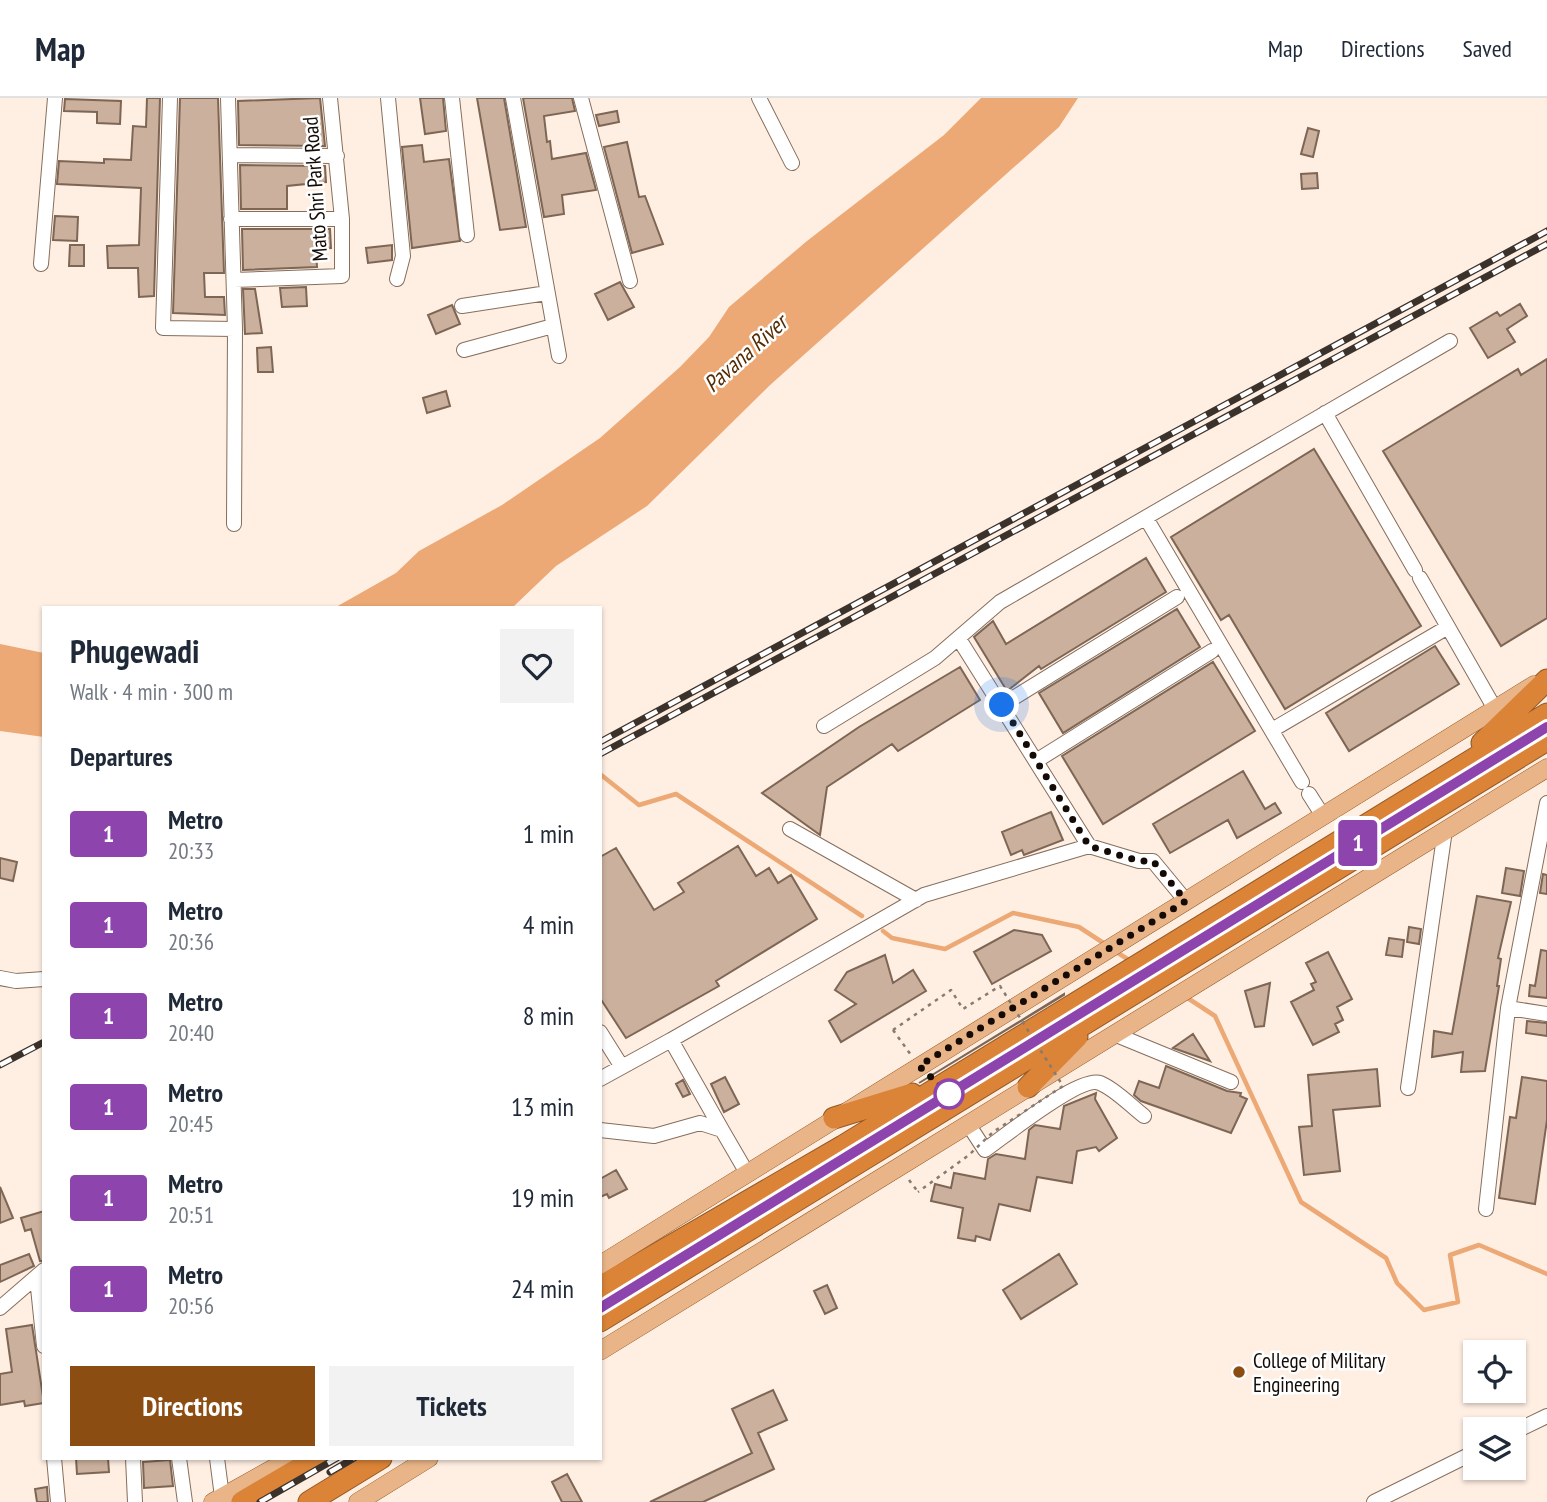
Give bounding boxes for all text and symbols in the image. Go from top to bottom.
text: Map [35,27,85,70]
text: Map [1268,33,1303,64]
text: Directions [1341,33,1425,64]
text: Saved [1463,33,1512,64]
street label: Mato Shri Park Road [296,116,334,262]
water label: Pavana River [697,306,795,398]
text: Phugewadi [70,629,199,672]
button: heart [500,629,574,703]
text: Walk · 4 min · 300 m [70,677,233,706]
your location [984,687,1019,722]
text: Departures [70,740,173,773]
text: Metro [168,803,223,836]
text: 1 min [523,817,574,850]
text: 1 [103,818,114,849]
line badge: 1 [1335,820,1381,866]
text: 1 [1352,827,1364,858]
text: 20:33 [168,836,214,865]
text: Metro [168,894,223,927]
text: 4 min [523,908,574,941]
text: 1 [103,909,114,940]
text: 20:36 [168,927,214,956]
text: Metro [168,985,223,1018]
text: 8 min [523,999,574,1032]
text: 1 [103,1000,114,1031]
text: 20:40 [168,1018,214,1047]
text: Metro [168,1076,223,1109]
unlabelled marker [934,1079,964,1109]
text: 13 min [511,1090,574,1123]
text: 1 [103,1091,114,1122]
text: 20:45 [168,1109,214,1138]
text: Metro [168,1167,223,1200]
text: 19 min [511,1181,574,1214]
text: 1 [103,1182,114,1213]
text: 20:51 [168,1200,214,1229]
text: Metro [168,1258,223,1291]
text: 24 min [511,1272,574,1305]
text: 1 [103,1273,114,1304]
text: 20:56 [168,1291,214,1320]
map controls [1463,1340,1526,1480]
button: locate [1463,1340,1526,1403]
place label: College of Military Engineering [1253,1347,1386,1398]
marker: College of Military Engineering [1231,1364,1247,1380]
button: Directions [70,1366,315,1446]
button: Tickets [329,1366,574,1446]
button: layers [1463,1417,1526,1480]

